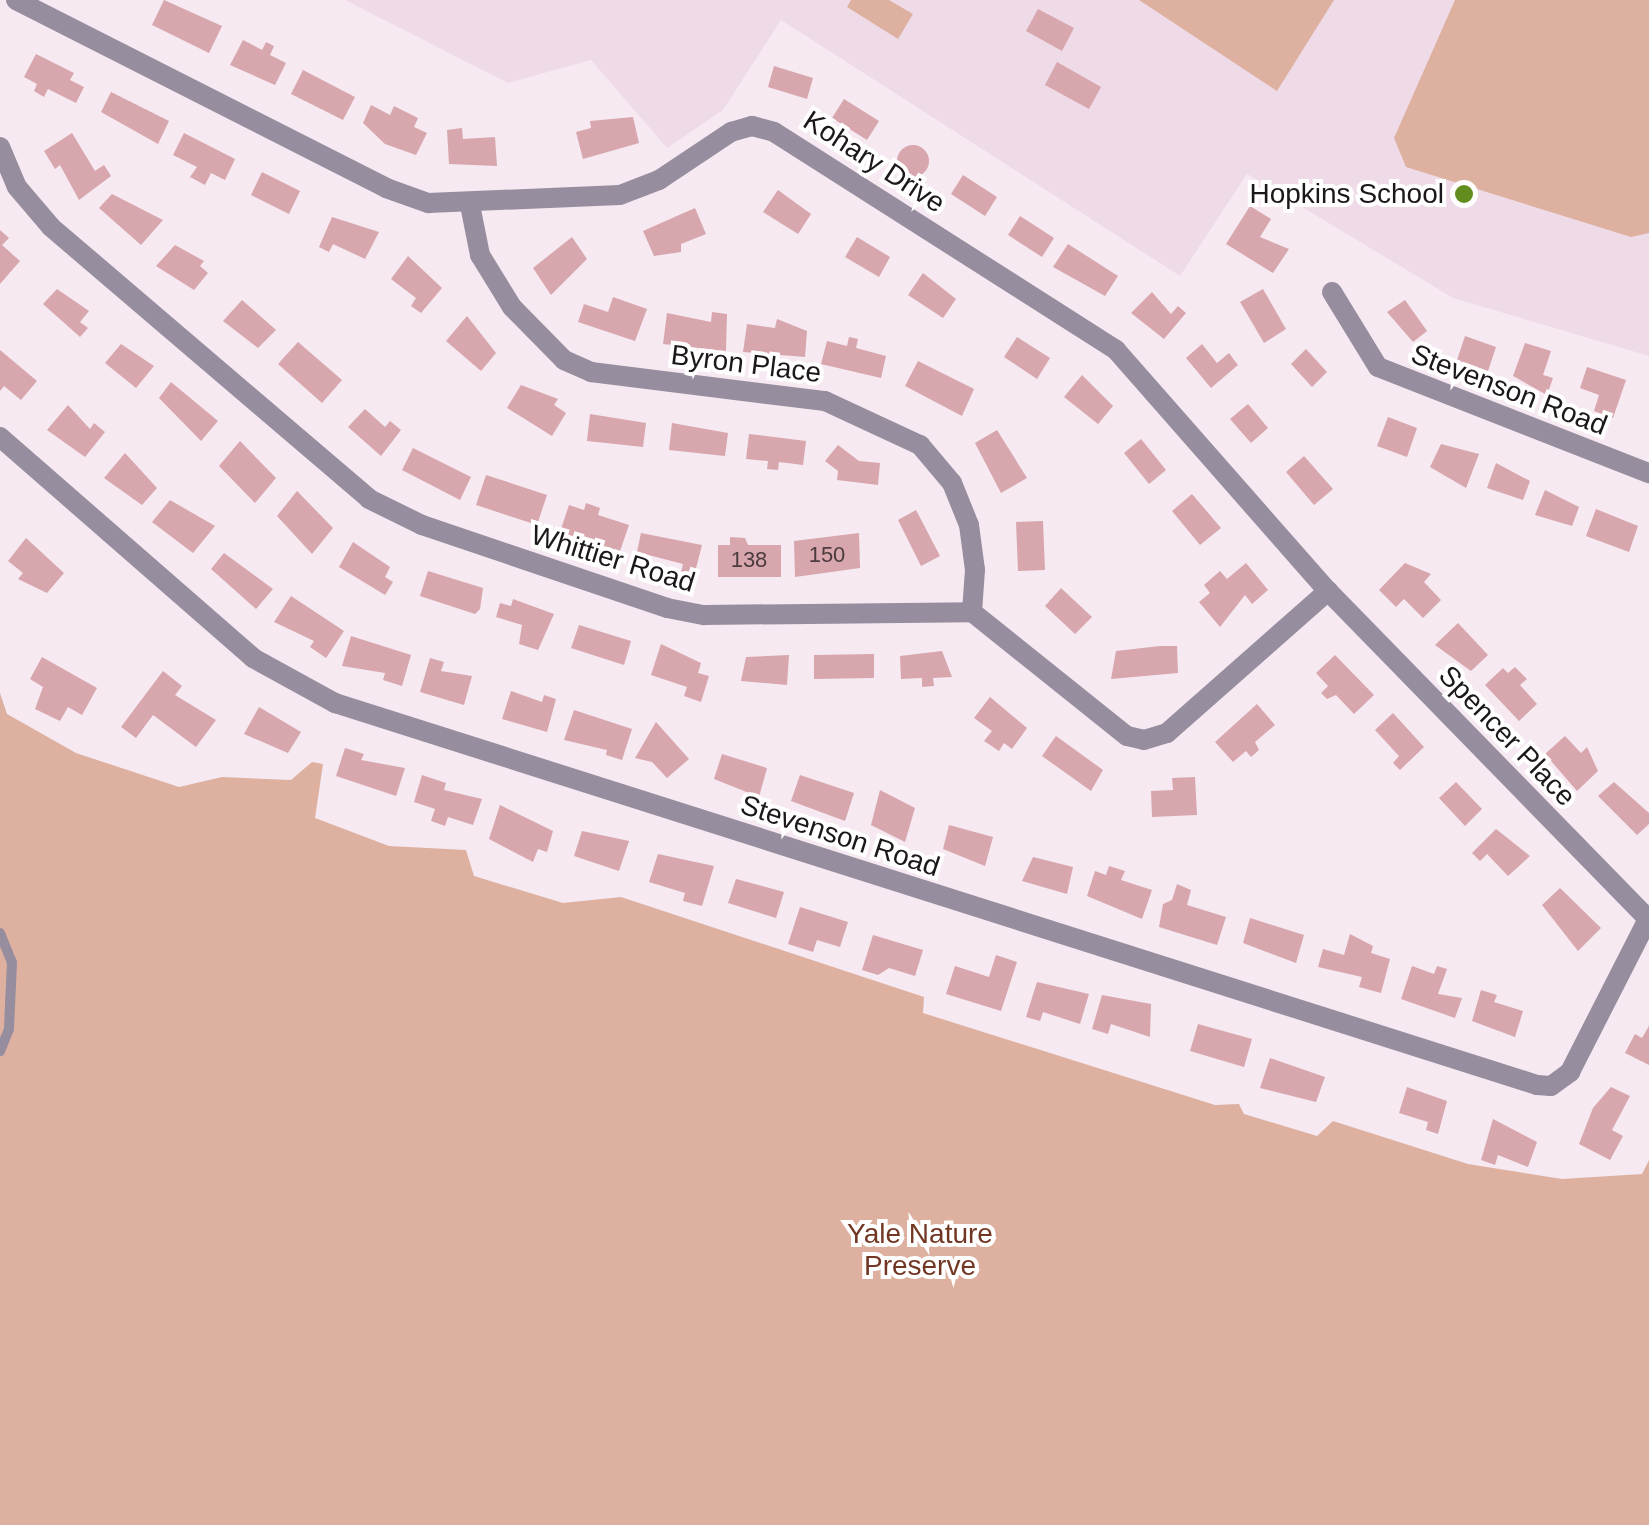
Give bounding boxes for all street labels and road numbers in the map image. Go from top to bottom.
street label: Kohary Drive [797,104,951,220]
street label: Stevenson Road [1406,337,1612,443]
street label: Byron Place [669,338,823,390]
street label: Whittier Road [527,518,699,600]
street label: Spencer Place [1432,659,1582,813]
street label: Stevenson Road [736,788,944,884]

